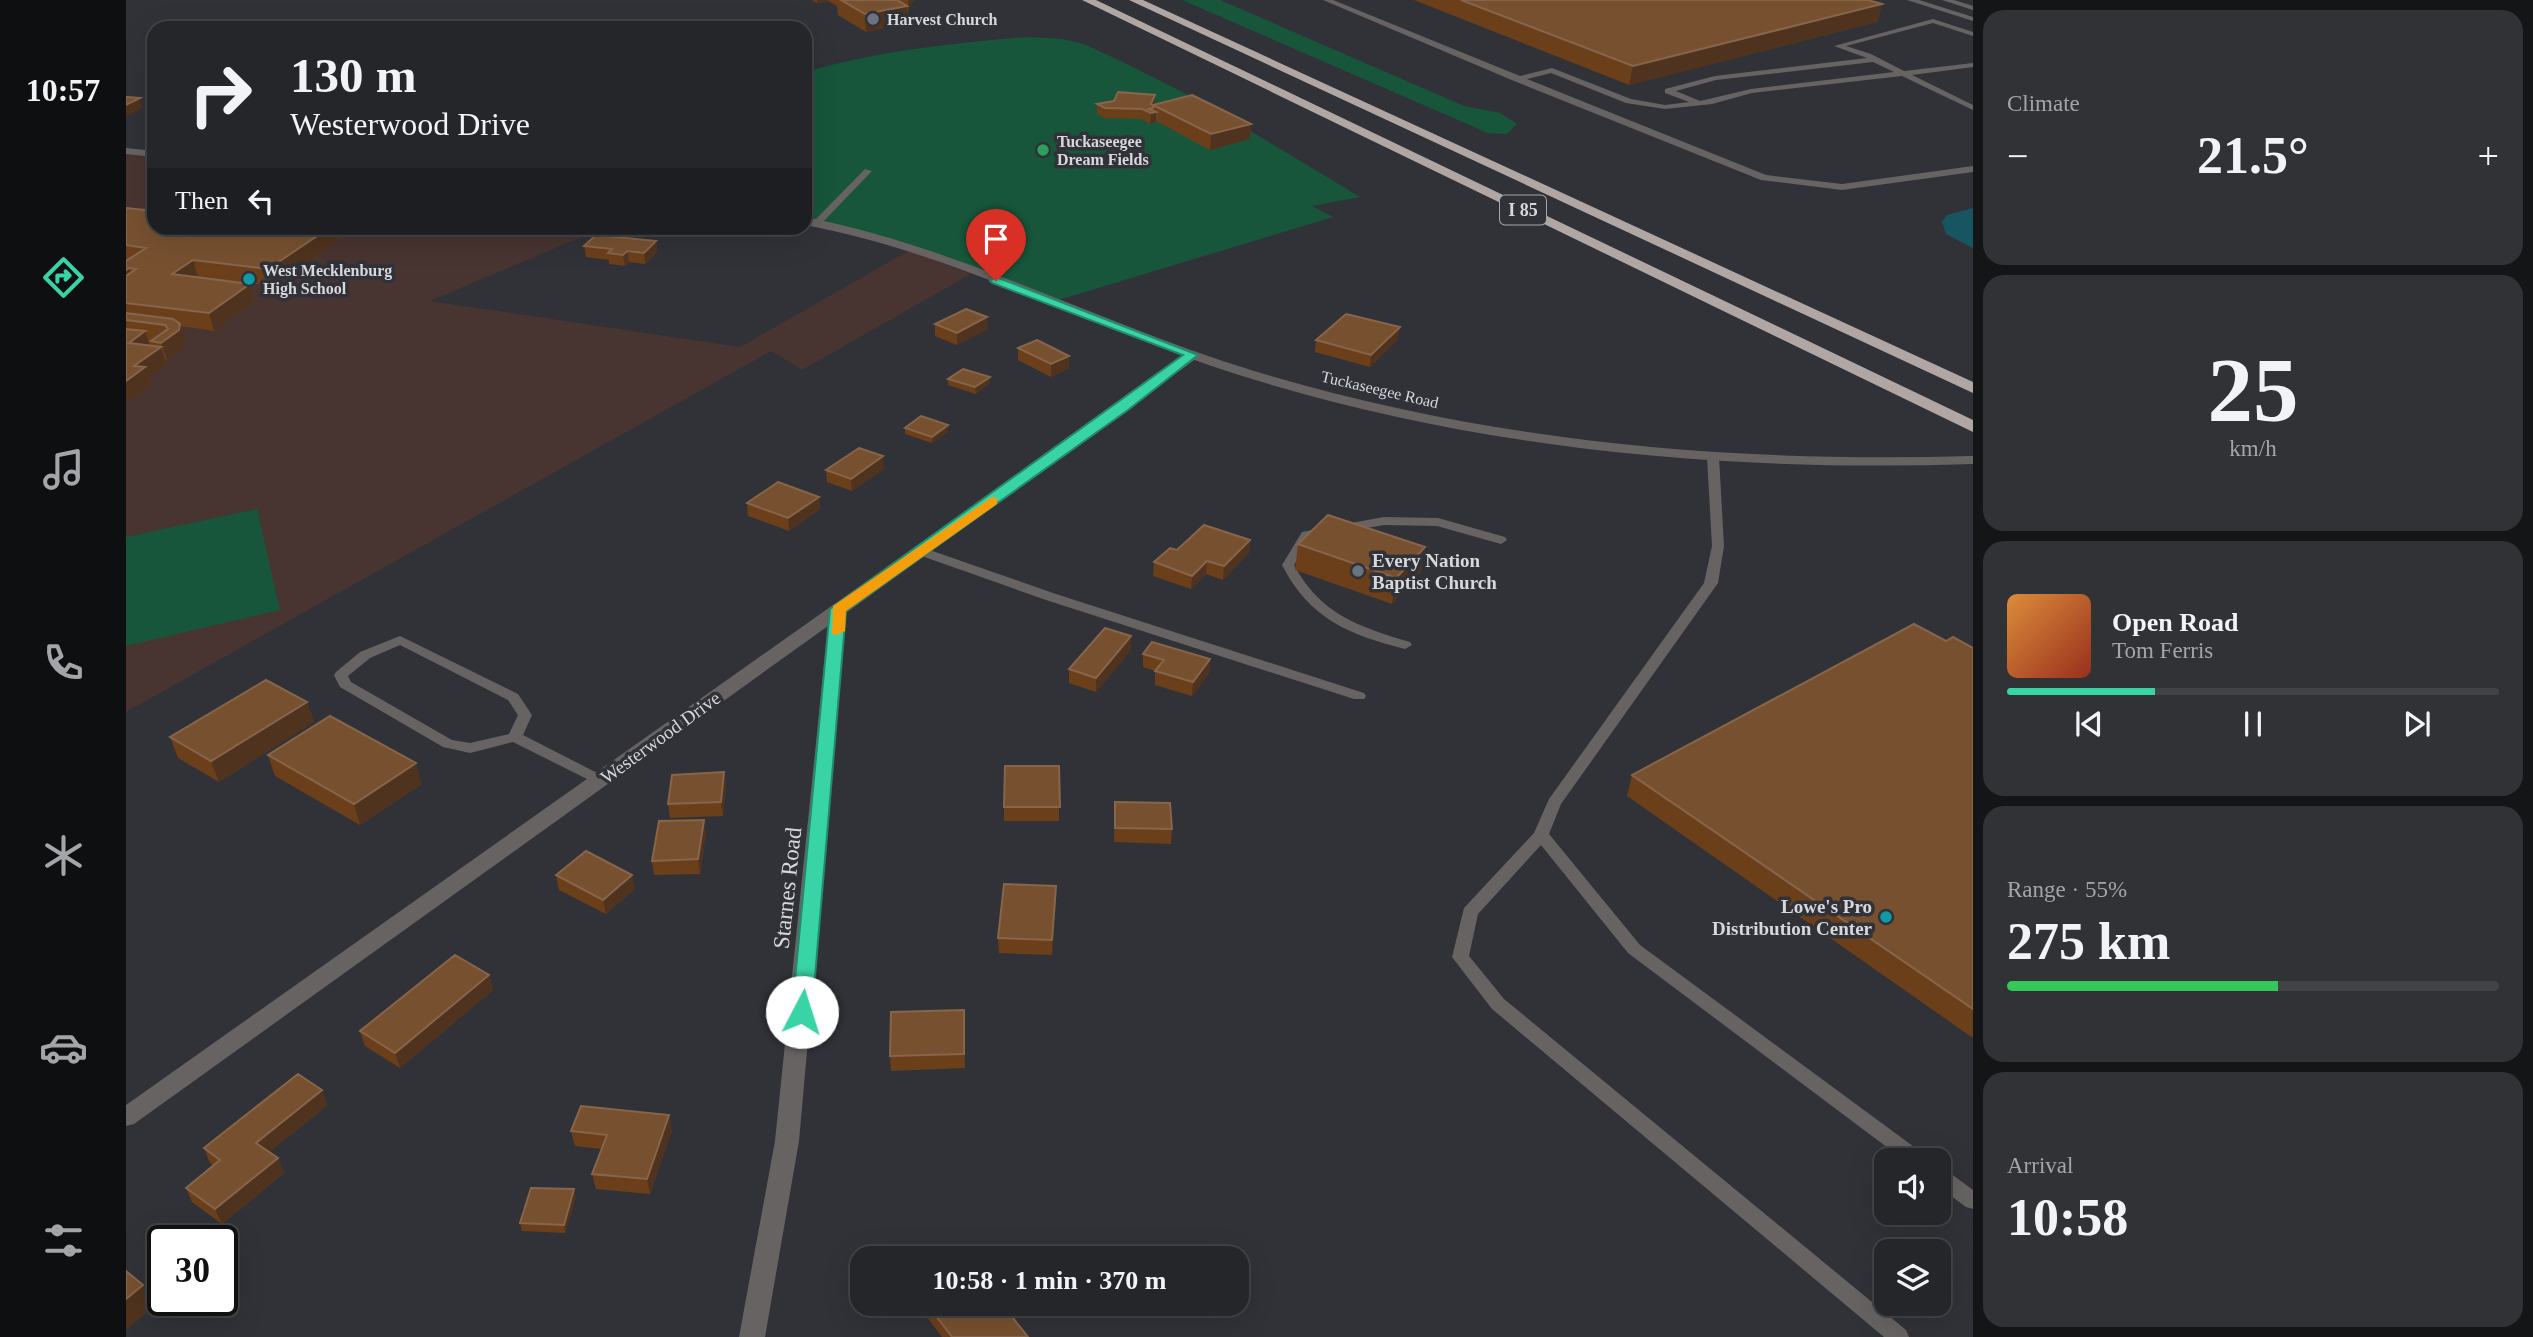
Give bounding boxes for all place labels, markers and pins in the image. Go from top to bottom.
marker: Harvest Church [865,11,881,27]
place label: Harvest Church [887,11,997,28]
place label: Tuckaseegee Dream Fields [1057,133,1149,168]
marker: Tuckaseegee Dream Fields [1035,142,1051,158]
pin [966,209,1026,281]
place label: West Mecklenburg High School [263,262,392,298]
marker: West Mecklenburg High School [241,271,257,287]
place label: Every Nation Baptist Church [1372,550,1497,593]
marker: Every Nation Baptist Church [1350,563,1366,579]
place label: Lowe's Pro Distribution Center [1712,896,1873,939]
marker: Lowe's Pro Distribution Center [1878,909,1894,925]

